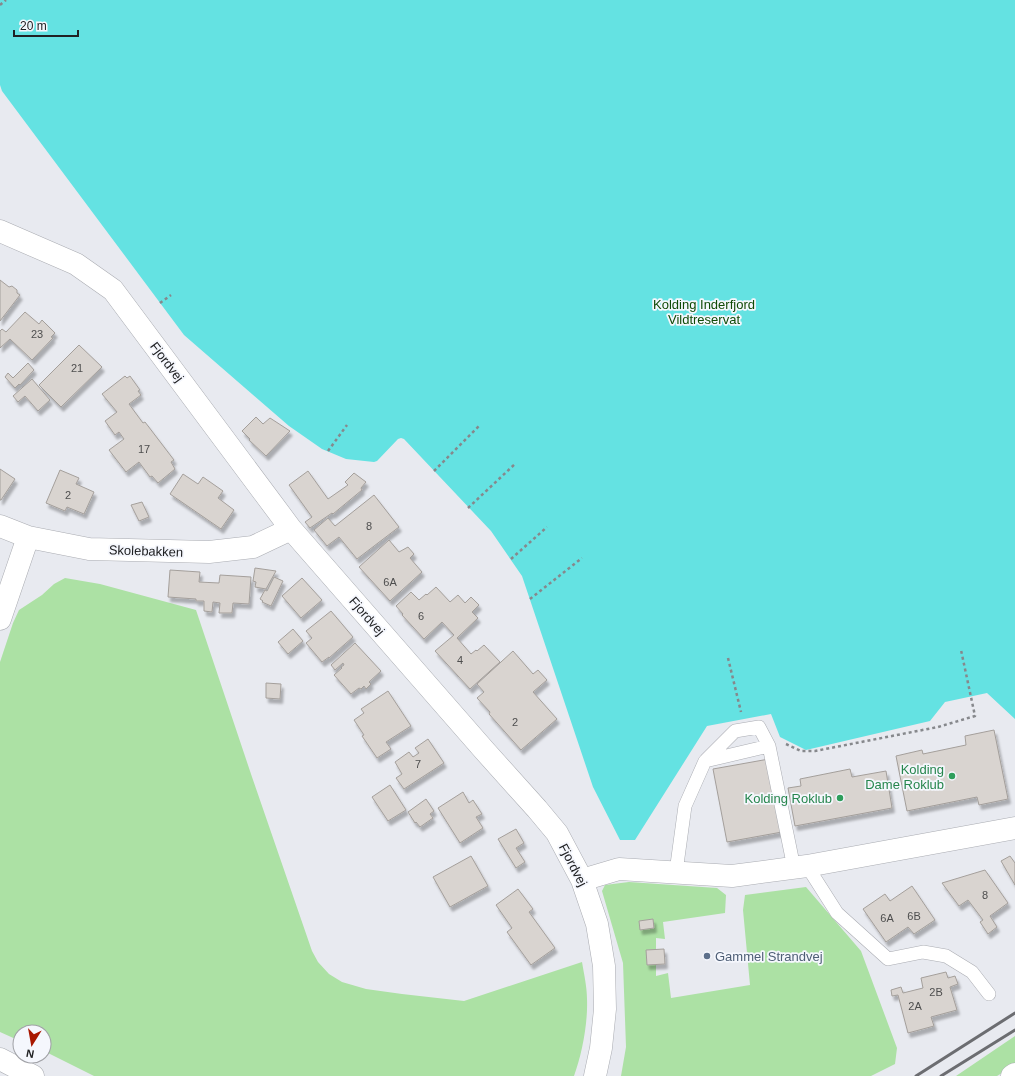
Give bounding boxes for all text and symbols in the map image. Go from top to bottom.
scale bar [14,12,78,38]
text: 20 m [20,19,47,33]
park label: Kolding Inderfjord Vildtreservat [653,297,755,327]
house number: 23 [31,328,43,340]
street label: Fjordvej [147,339,187,385]
house number: 21 [71,362,83,374]
house number: 17 [138,443,150,455]
house number: 2 [65,489,71,501]
house number: 8 [366,520,372,532]
street label: Skolebakken [109,542,183,560]
house number: 6A [383,576,397,588]
street label: Fjordvej [346,594,388,638]
house number: 6 [418,610,424,622]
house number: 4 [457,654,463,666]
house number: 2 [512,716,518,728]
house number: 7 [415,758,421,770]
place label: Kolding Dame Roklub [865,762,944,792]
marker: Kolding Dame Roklub [947,771,957,781]
place label: Kolding Roklub [745,791,832,806]
marker: Kolding Roklub [835,793,845,803]
street label: Fjordvej [556,841,590,889]
house number: 8 [982,889,988,901]
house number: 6B [907,910,921,922]
house number: 6A [880,912,894,924]
place label: Gammel Strandvej [715,949,823,964]
marker: Gammel Strandvej [702,951,712,961]
house number: 2B [929,986,943,998]
house number: 2A [908,1000,922,1012]
north arrow [12,1024,52,1064]
text: N [25,1047,35,1060]

